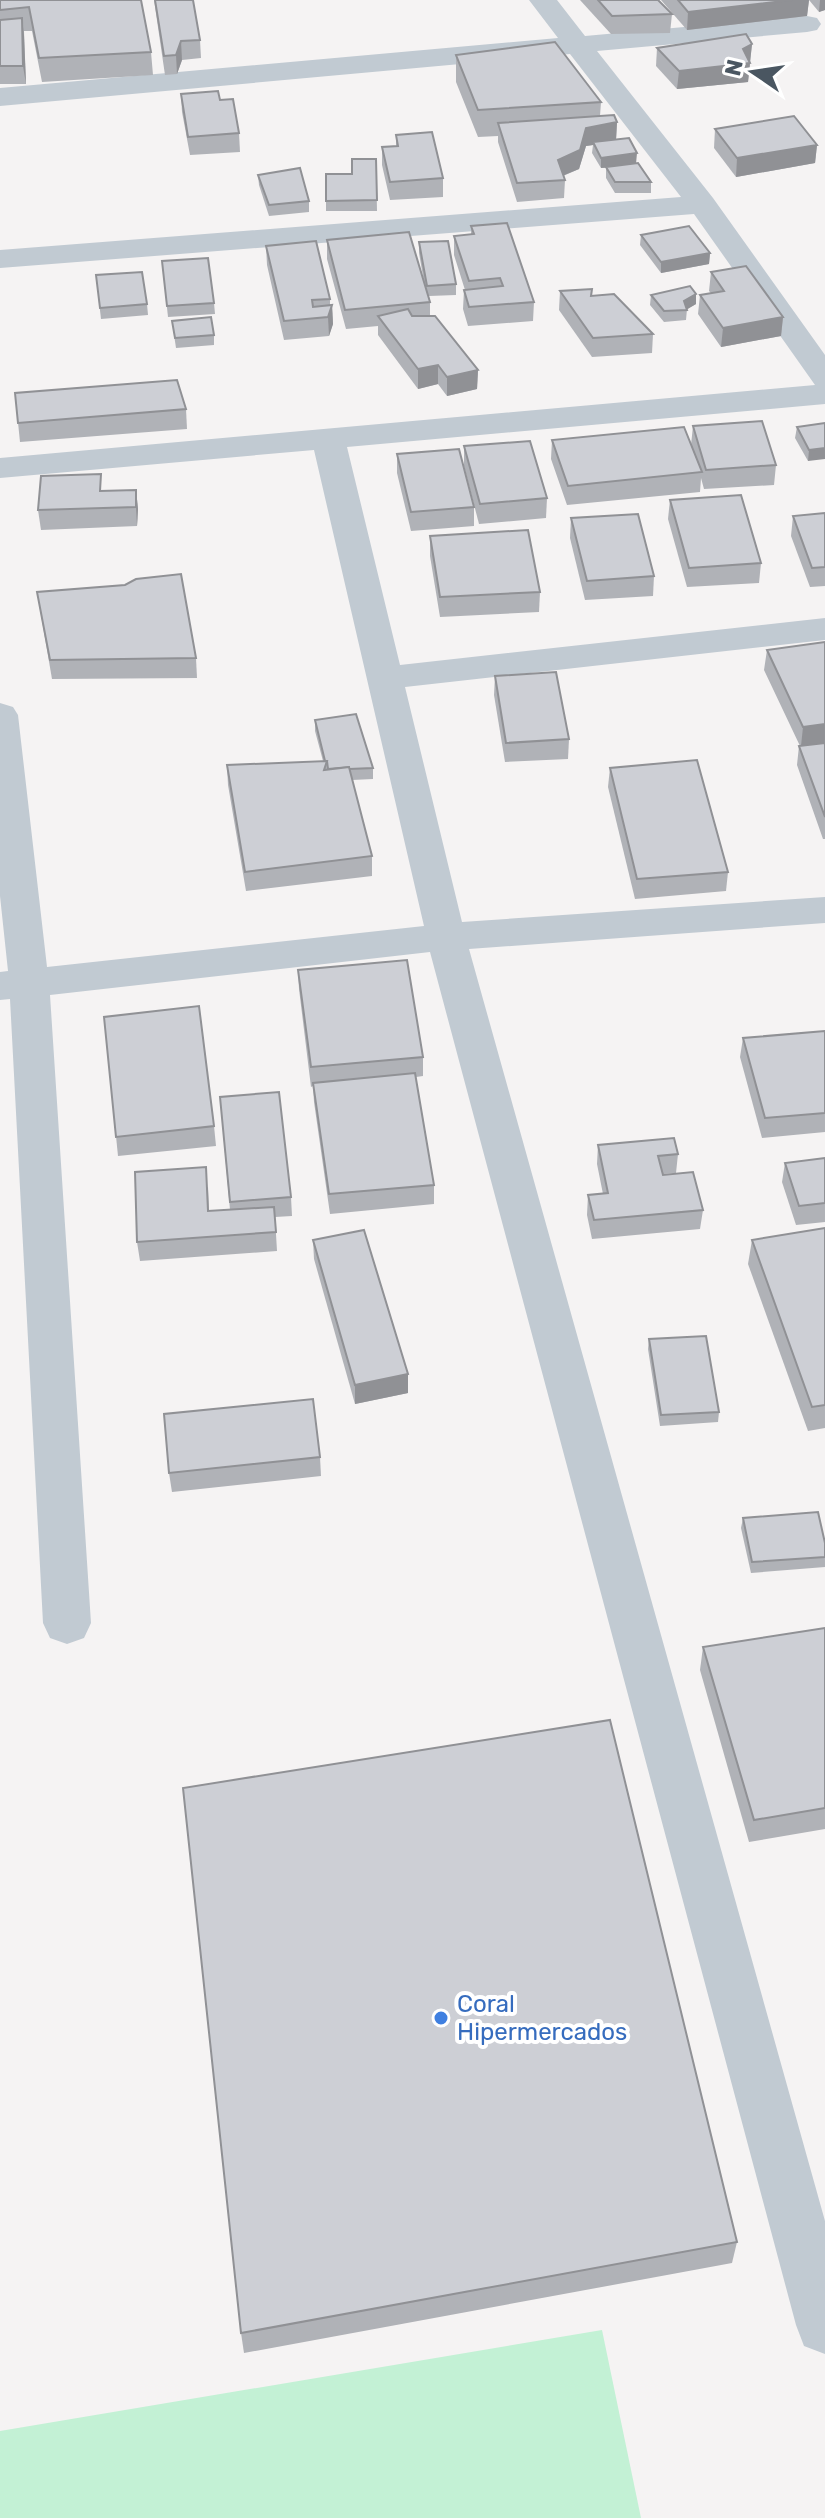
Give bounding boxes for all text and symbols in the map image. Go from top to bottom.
north arrow [713,32,793,112]
text: N [719,57,749,78]
place label: Coral Hipermercados [457,1990,627,2046]
marker: Coral Hipermercados [432,2009,450,2027]

